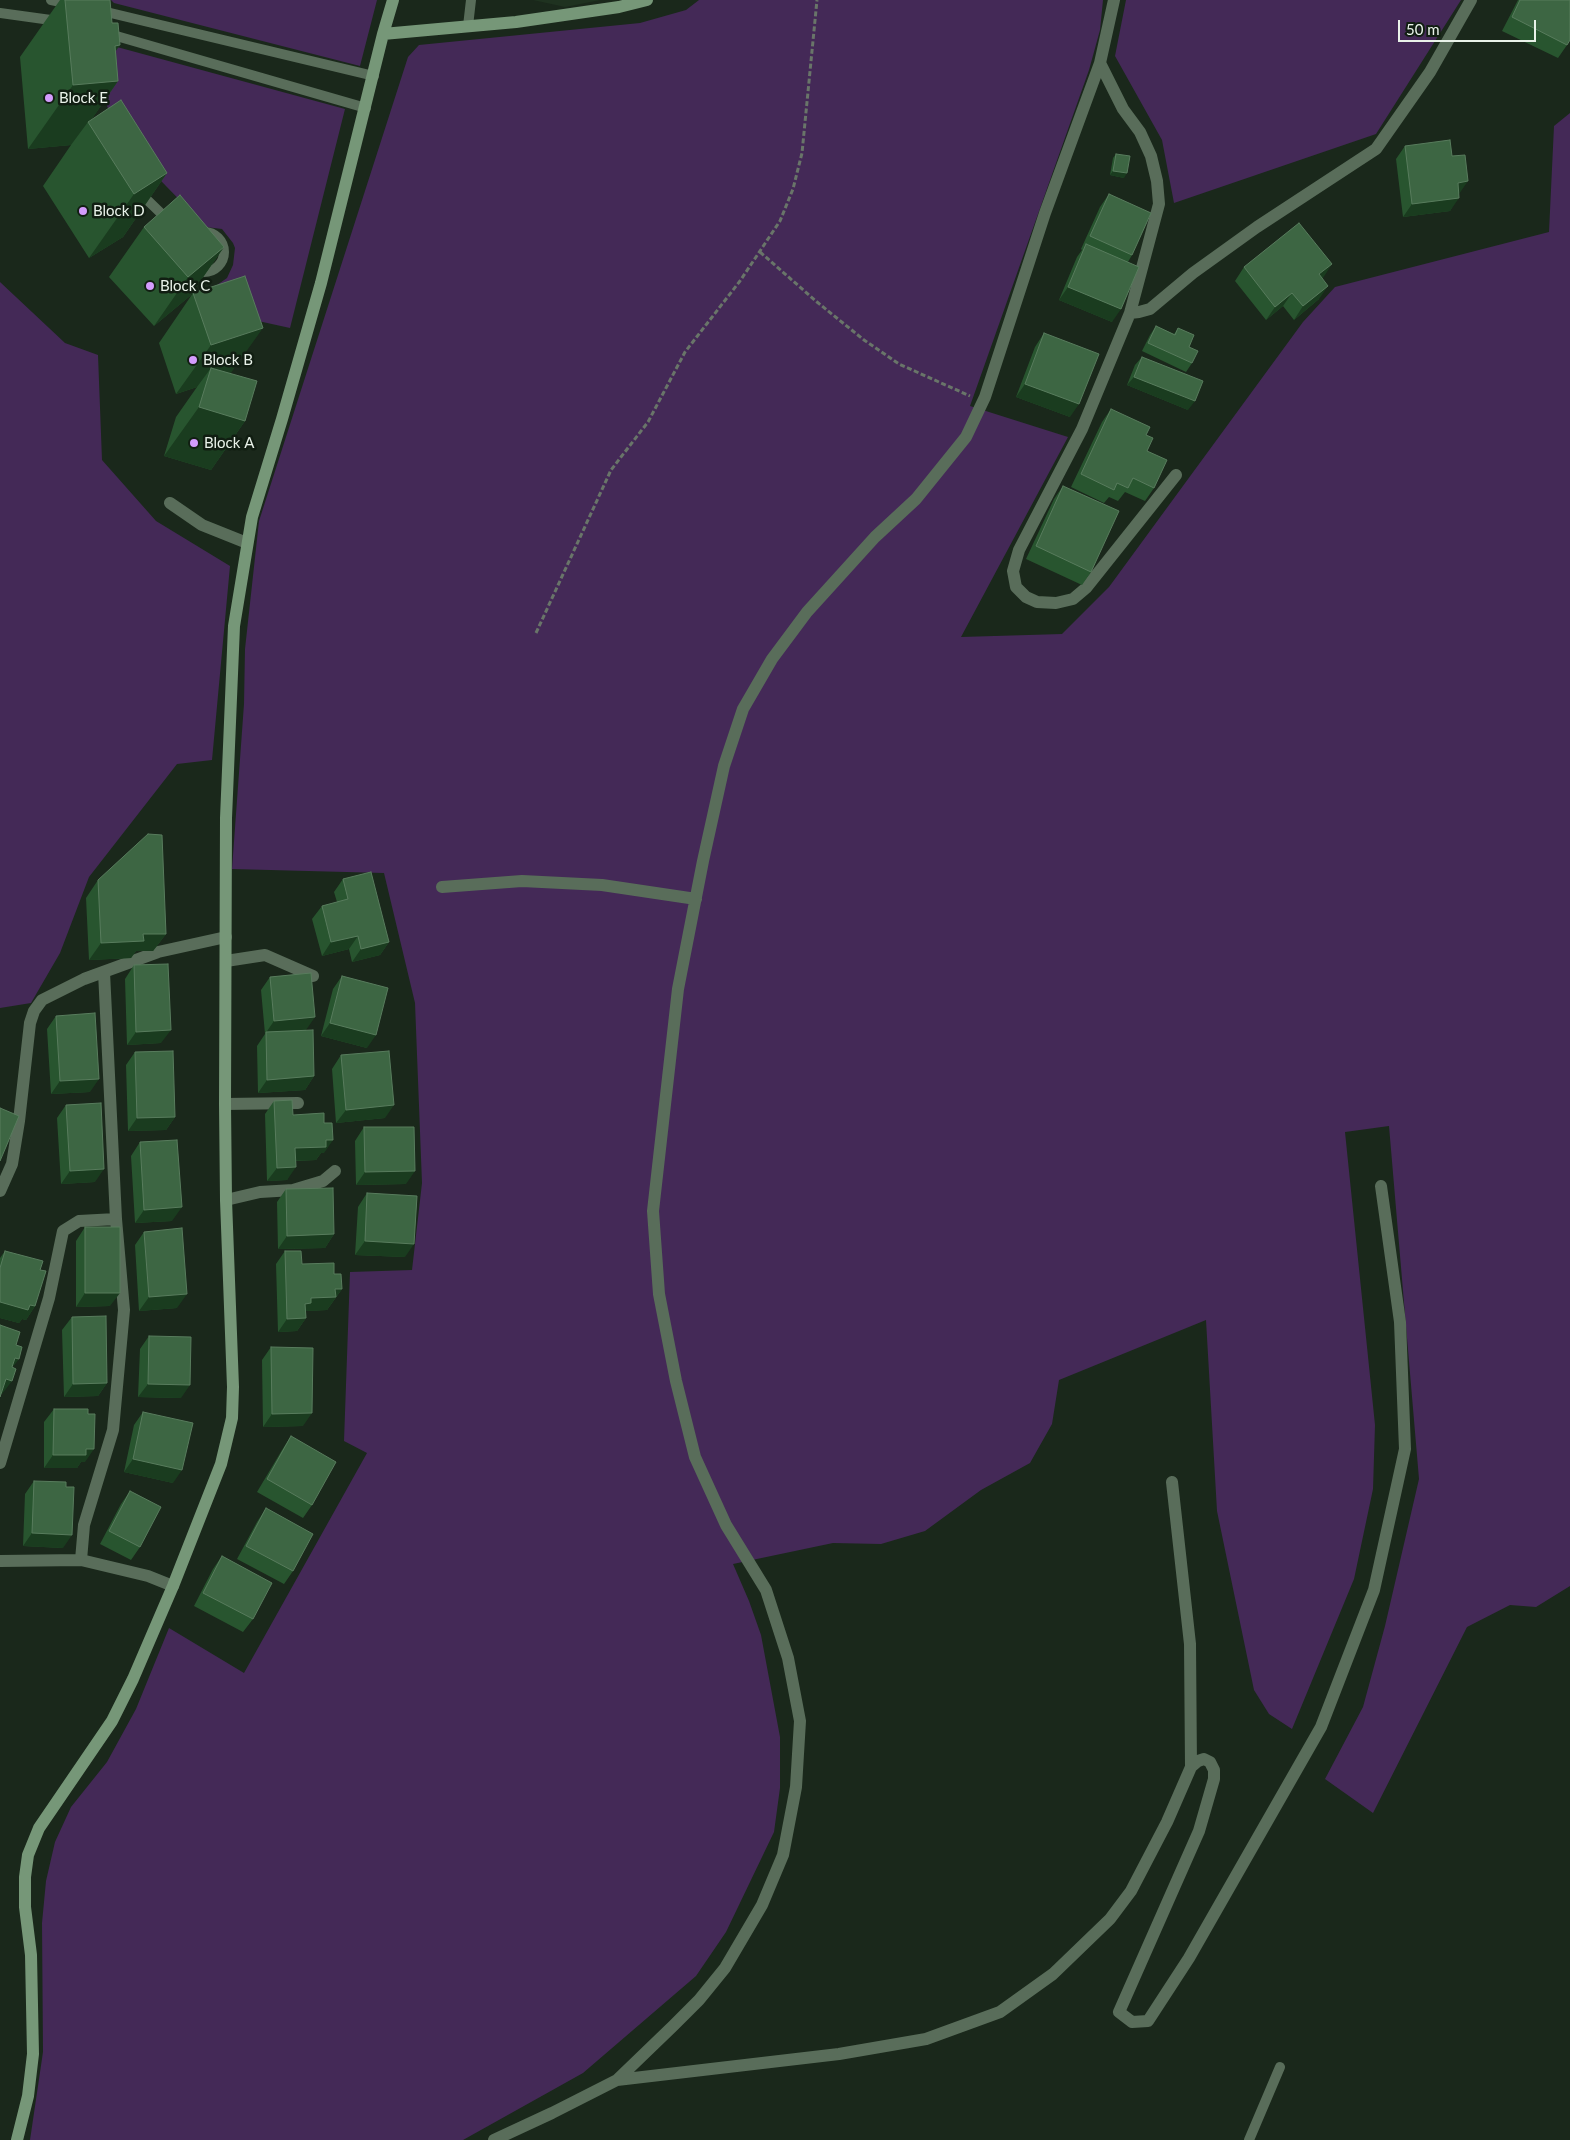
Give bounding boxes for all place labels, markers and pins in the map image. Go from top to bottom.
place label: Block E [59,89,108,107]
marker: Block E [43,92,55,104]
place label: Block D [93,202,145,220]
marker: Block D [77,205,89,217]
place label: Block C [160,277,210,295]
marker: Block C [144,280,156,292]
place label: Block B [203,351,253,369]
marker: Block B [187,354,199,366]
place label: Block A [204,434,254,452]
marker: Block A [188,437,200,449]

